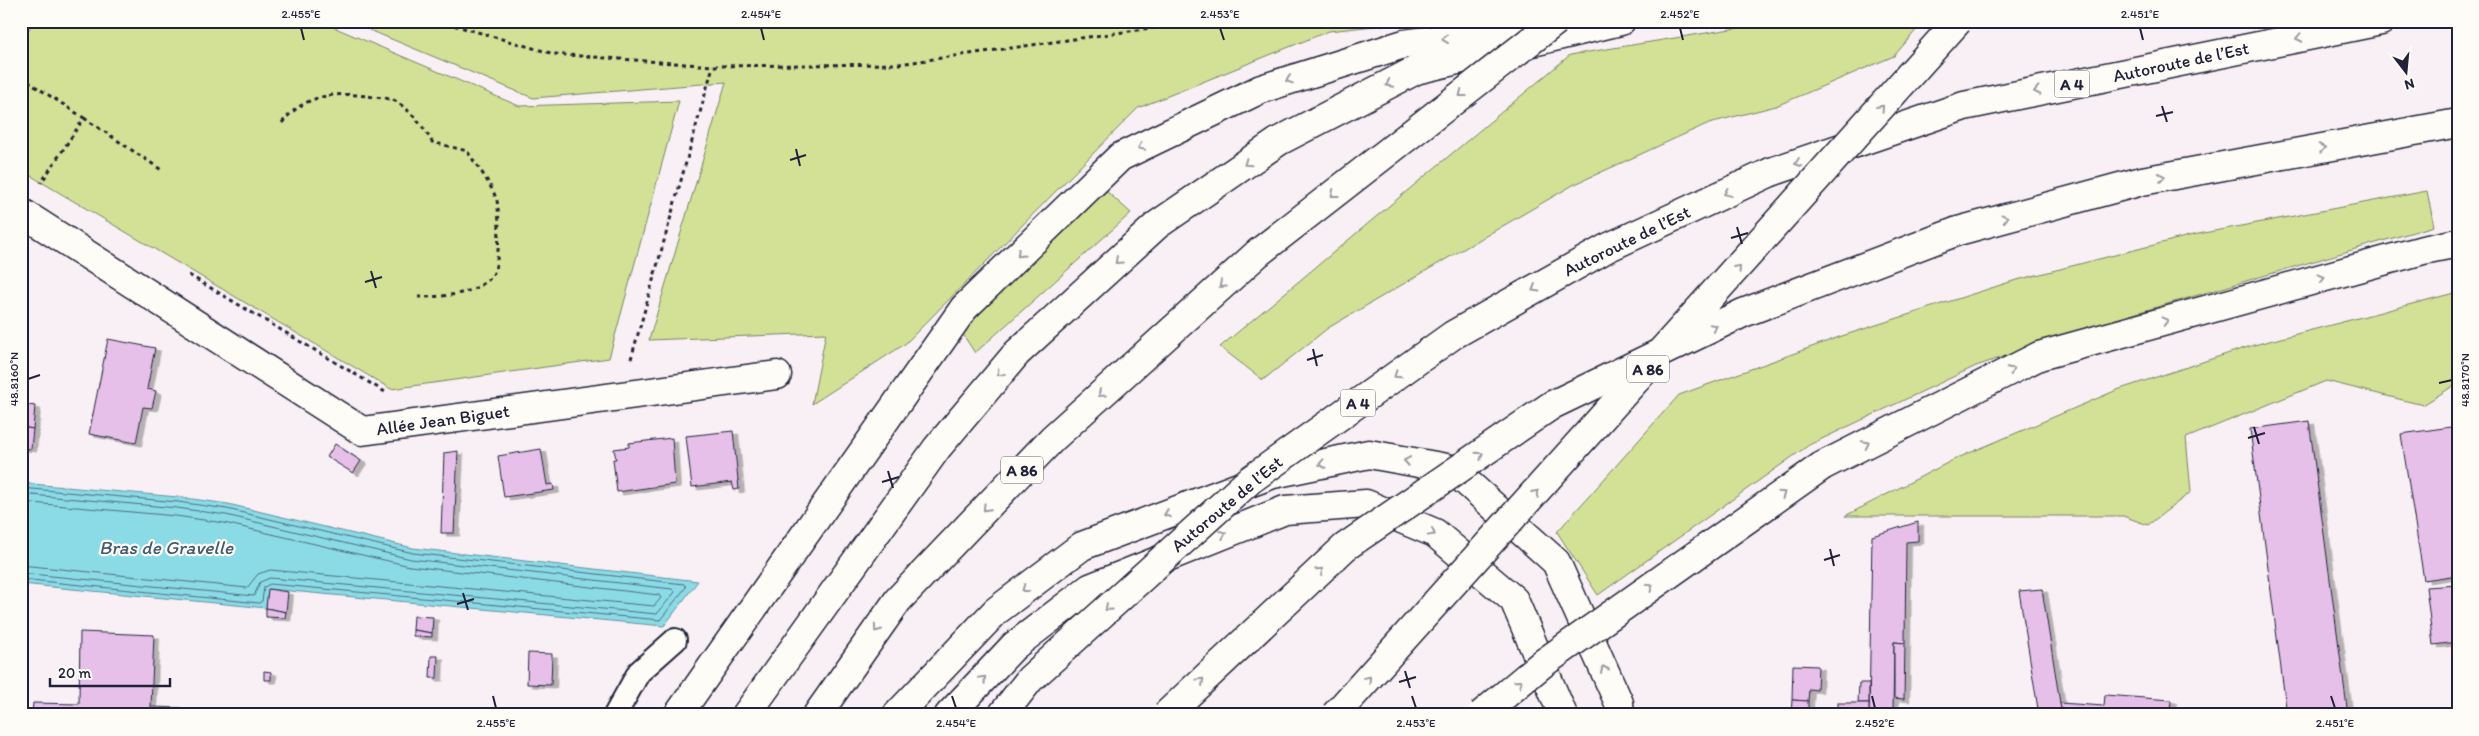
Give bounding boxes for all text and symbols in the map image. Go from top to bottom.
text: 2.455°E [281,7,321,21]
text: 2.454°E [741,7,781,21]
text: 2.453°E [1200,7,1240,21]
text: 2.452°E [1660,7,1700,21]
text: 2.451°E [2121,7,2160,21]
one-way arrow [2294,32,2303,43]
one-way arrow [1441,33,1450,43]
street label: Autoroute de l’Est [2111,37,2251,87]
north arrow [2382,48,2432,98]
road number: A 4 [2054,70,2090,98]
one-way arrow [1285,75,1293,85]
text: N [2403,75,2416,93]
one-way arrow [1385,78,1394,88]
one-way arrow [2032,86,2041,96]
one-way arrow [1459,89,1468,97]
one-way arrow [1876,104,1885,113]
one-way arrow [1137,141,1146,151]
one-way arrow [2318,144,2327,154]
one-way arrow [1243,157,1253,166]
one-way arrow [1794,158,1802,168]
one-way arrow [2158,173,2167,183]
one-way arrow [1723,186,1732,197]
one-way arrow [1330,188,1340,197]
street label: Autoroute de l’Est [1560,201,1694,281]
one-way arrow [2001,213,2010,224]
one-way arrow [1016,248,1025,257]
one-way arrow [1114,255,1123,264]
one-way arrow [1732,265,1741,274]
one-way arrow [2317,273,2326,284]
one-way arrow [1219,280,1228,289]
one-way arrow [1531,282,1540,292]
one-way arrow [2161,317,2169,327]
one-way arrow [1709,323,1718,334]
text: 48.8160°N [7,352,21,406]
text: 48.8170°N [2458,353,2472,407]
road number: A 86 [1627,356,1669,382]
one-way arrow [2006,366,2015,376]
one-way arrow [997,367,1006,376]
one-way arrow [1393,369,1403,378]
one-way arrow [1098,388,1107,397]
road number: A 4 [1340,389,1376,416]
street label: Allée Jean Biguet [375,400,511,440]
one-way arrow [1860,440,1869,450]
street label: Autoroute de l’Est [1167,451,1287,557]
one-way arrow [1474,452,1483,461]
road number: A 86 [1001,456,1043,484]
one-way arrow [1403,456,1412,467]
one-way arrow [1317,458,1326,469]
one-way arrow [1530,490,1539,499]
one-way arrow [1776,491,1786,500]
one-way arrow [983,503,992,512]
one-way arrow [1163,508,1172,518]
one-way arrow [1426,527,1435,537]
one-way arrow [1218,530,1227,541]
water label: Bras de Gravelle [99,536,234,559]
one-way arrow [1314,567,1323,576]
one-way arrow [1021,583,1031,592]
one-way arrow [1644,584,1653,593]
one-way arrow [1104,603,1113,612]
one-way arrow [875,623,883,632]
scale bar [50,656,170,688]
text: 20 m [58,664,92,682]
one-way arrow [1600,665,1611,674]
one-way arrow [1362,675,1371,684]
one-way arrow [977,676,986,685]
one-way arrow [1196,678,1205,687]
one-way arrow [1513,680,1522,689]
text: 2.455°E [476,716,516,730]
text: 2.454°E [936,716,976,730]
text: 2.453°E [1396,716,1436,730]
text: 2.452°E [1855,716,1895,730]
text: 2.451°E [2316,716,2355,730]

